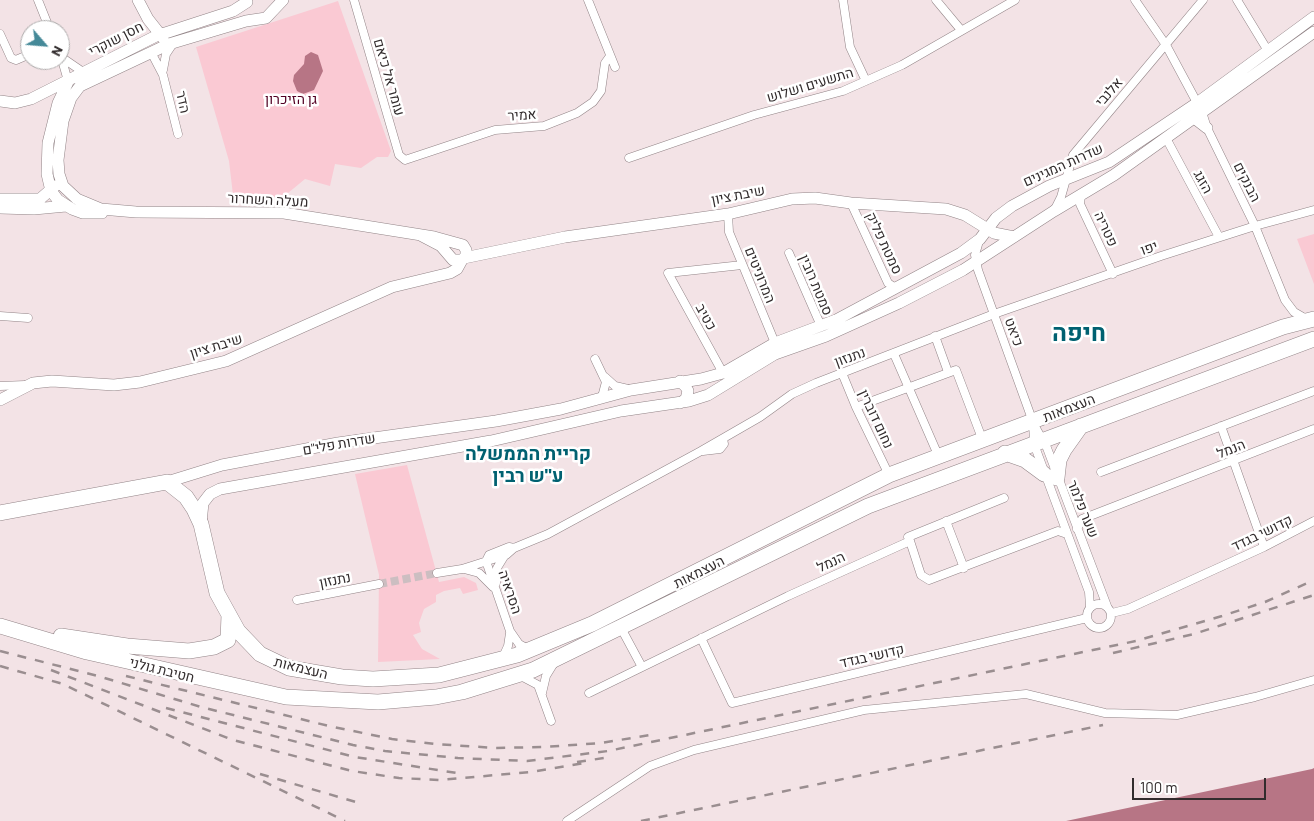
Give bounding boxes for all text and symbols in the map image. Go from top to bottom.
street label: חסן שוקרי [86,18,146,60]
north arrow [20,20,70,70]
street label: עומר אל כיאם [370,37,408,117]
text: N [48,44,68,60]
street label: התשעים ושלוש [765,64,855,106]
street label: אלנבי [1092,74,1126,110]
street label: הדר [172,89,194,115]
park label: גן הזיכרון [265,91,317,107]
street label: אמיר [507,106,537,124]
street label: שדרות המגינים [1020,140,1106,190]
street label: הבנקים [1230,159,1264,205]
street label: הזגג [1190,167,1216,197]
street label: שיבת ציון [710,182,766,208]
street label: מעלה השחרור [227,189,309,211]
street label: סמטת פליק [862,209,906,277]
street label: פטריה [1091,209,1121,249]
street label: יפו [1138,237,1160,259]
street label: המרוניטים [741,244,779,306]
street label: סמטת רובין [796,252,836,318]
street label: כטיב [692,301,720,333]
street label: כיאט [1001,315,1027,349]
district label: חיפה [1052,319,1106,347]
street label: שיבת ציון [188,330,244,362]
street label: נתנזון [832,344,868,370]
street label: נחום דוברין [855,387,897,451]
street label: העצמאות [1040,390,1098,426]
street label: שדרות פלי"ם [301,429,377,459]
street label: הנמל [1214,436,1248,462]
district label: קריית הממשלה ע"ש רבין [465,443,591,487]
street label: שער פלמר [1064,478,1102,540]
street label: קדושי בגדד [1229,511,1295,555]
street label: הנמל [814,548,848,576]
street label: העצמאות [671,552,727,592]
street label: הסראיה [495,568,525,616]
street label: נתנזון [318,569,352,591]
street label: קדושי בגדד [838,640,906,672]
street label: העצמאות [272,653,330,683]
street label: חטיבת גולני [128,654,196,686]
scale bar [1134,768,1268,800]
text: 100 m [1140,778,1178,796]

